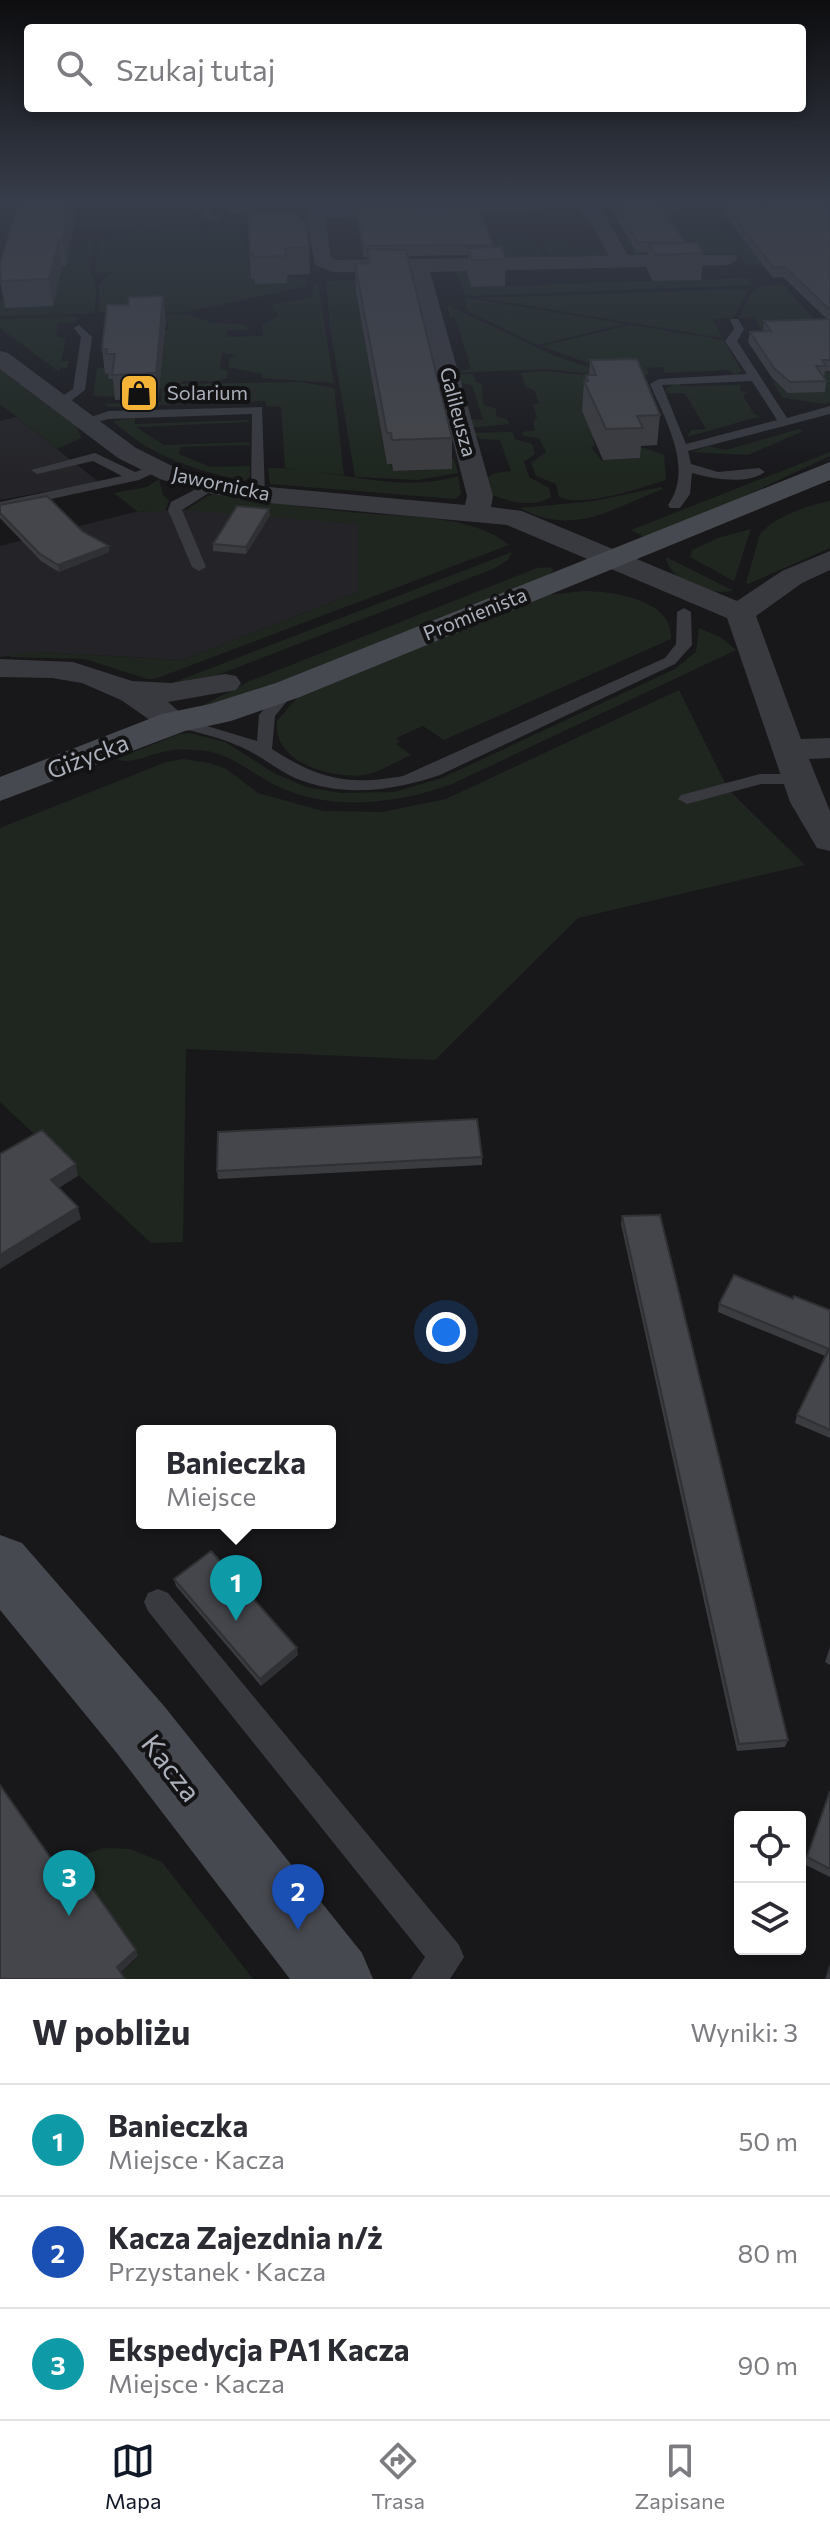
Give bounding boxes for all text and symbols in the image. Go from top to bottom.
search box [24,24,806,112]
icon: search [52,46,96,90]
text: Szukaj tutaj [116,50,275,87]
street label: Galileusza [436,364,482,459]
shop icon: Solarium [118,372,160,414]
place label: Solarium [167,380,248,404]
street label: Jawornicka [170,461,272,505]
street label: Promienista [419,581,530,645]
street label: Giżycka [43,727,132,784]
your location [426,1312,466,1352]
popup [136,1425,336,1529]
text: Banieczka [166,1443,306,1480]
text: Miejsce [166,1480,256,1511]
pin: 1 [210,1555,262,1621]
street label: Kacza [135,1727,209,1808]
map controls [734,1811,806,1955]
button: locate [734,1811,806,1883]
pin: 3 [43,1850,95,1916]
pin: 2 [272,1864,324,1930]
button: layers [734,1883,806,1955]
text: W pobliżu [32,2010,190,2052]
text: Wyniki: 3 [691,2016,798,2047]
text: Banieczka [108,2106,248,2143]
text: 1 [52,2125,64,2156]
text: 50 m [738,2125,798,2156]
text: Miejsce · Kacza [108,2143,285,2174]
text: Kacza Zajezdnia n/ż [108,2218,383,2255]
text: 2 [51,2237,65,2268]
text: 80 m [738,2237,798,2268]
text: Przystanek · Kacza [108,2255,326,2286]
text: Ekspedycja PA1 Kacza [108,2330,410,2367]
text: 3 [50,2349,66,2380]
text: 90 m [738,2349,798,2380]
text: Miejsce · Kacza [108,2367,285,2398]
tab: Mapa [105,2439,162,2514]
tab: Trasa [371,2439,425,2514]
tab: Zapisane [635,2439,725,2514]

